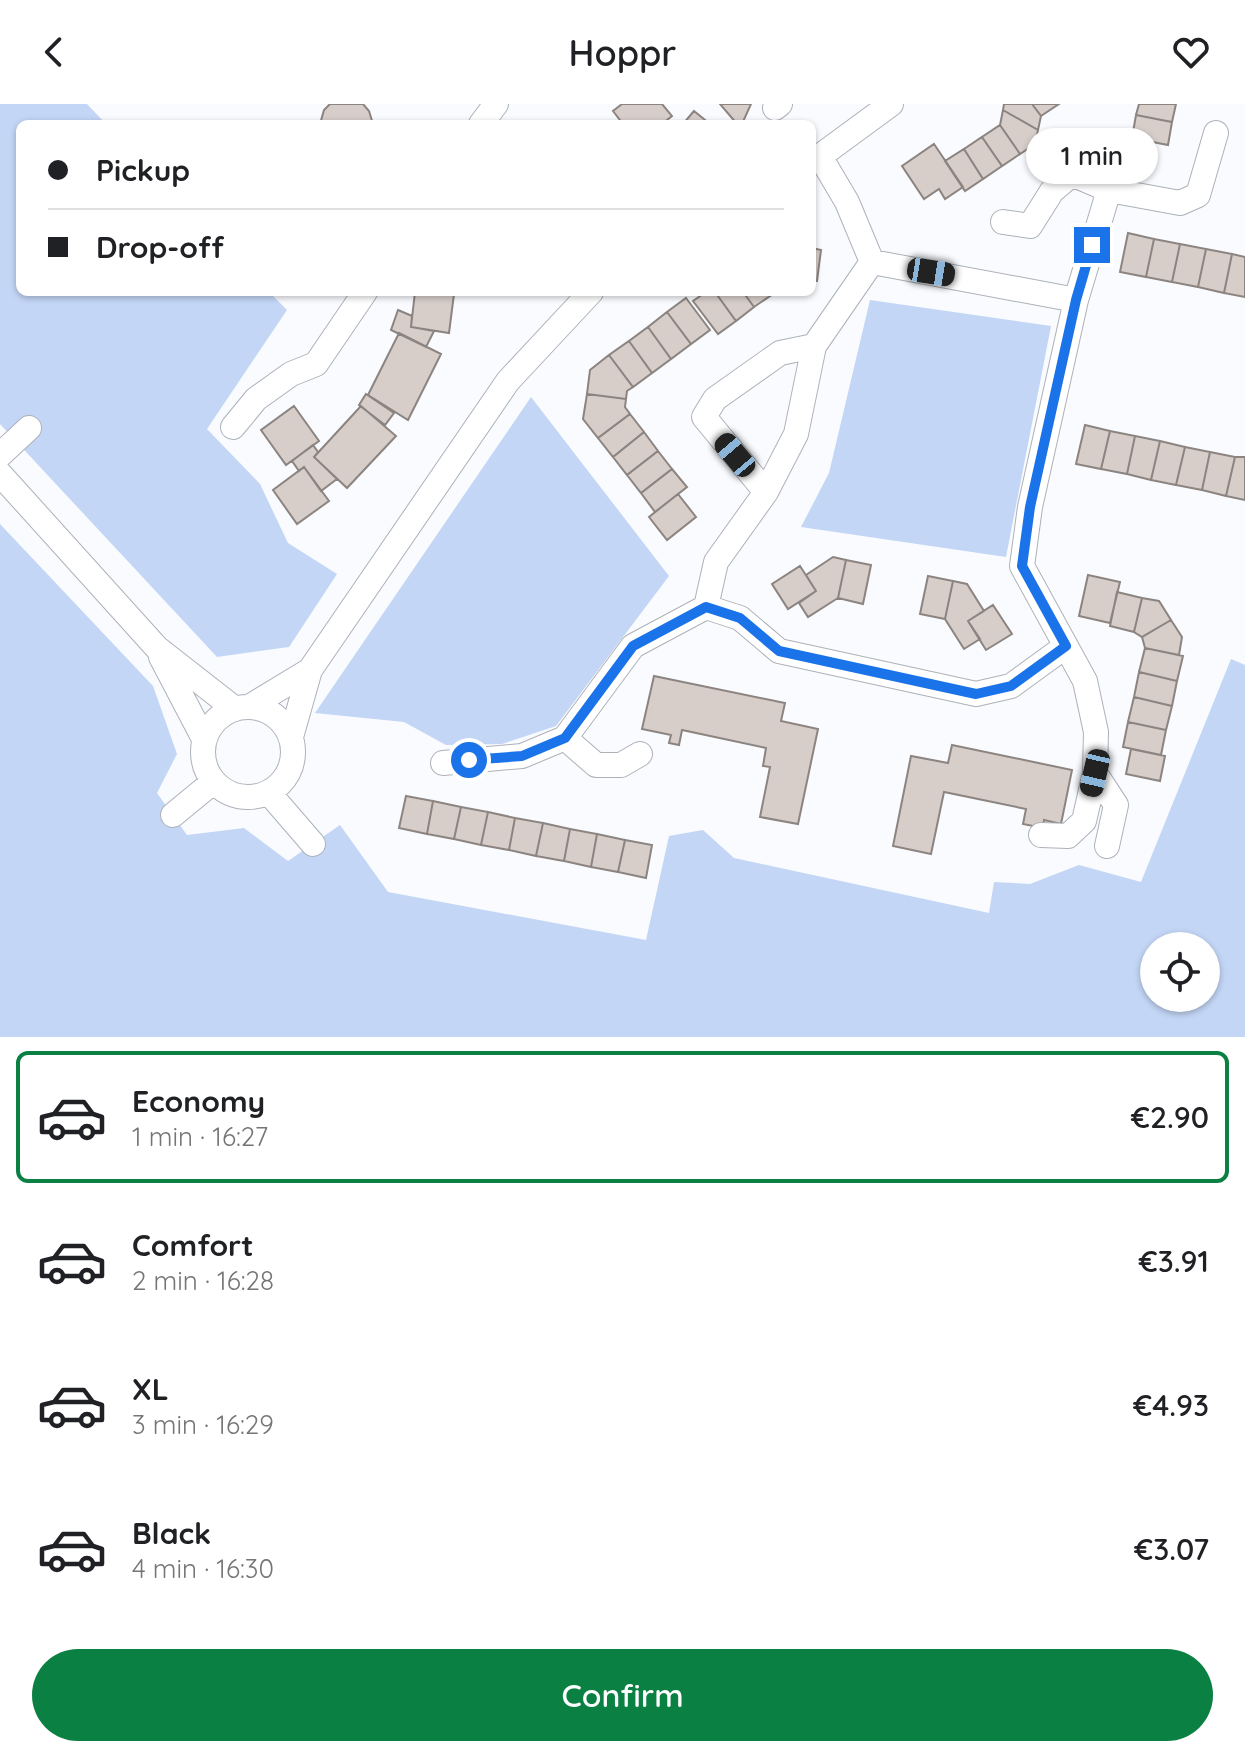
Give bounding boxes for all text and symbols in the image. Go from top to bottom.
icon: back [32,30,76,74]
text: Hoppr [569,30,676,75]
icon: heart [1169,30,1213,74]
callout: 1 min [1026,129,1158,185]
text: 1 min [1061,139,1123,172]
text: Pickup [96,151,190,189]
route end [1074,227,1110,263]
text: Drop-off [96,228,224,266]
car [905,256,957,288]
car [710,429,760,481]
route start [451,742,487,778]
car [1078,747,1112,799]
map controls [1140,932,1220,1012]
button: locate [1140,932,1220,1012]
icon: car [36,1081,108,1153]
text: Economy [132,1082,265,1120]
text: €2.90 [1131,1098,1209,1136]
text: 1 min · 16:27 [132,1120,268,1153]
icon: car [36,1225,108,1297]
text: Comfort [132,1226,253,1264]
text: €3.91 [1138,1242,1209,1280]
text: 2 min · 16:28 [132,1264,274,1297]
icon: car [36,1369,108,1441]
text: XL [132,1370,169,1408]
text: €4.93 [1133,1386,1209,1424]
text: 3 min · 16:29 [132,1408,274,1441]
icon: car [36,1513,108,1585]
text: Black [132,1514,211,1552]
text: €3.07 [1134,1530,1209,1568]
text: 4 min · 16:30 [132,1552,274,1585]
button: Confirm [32,1649,1213,1741]

